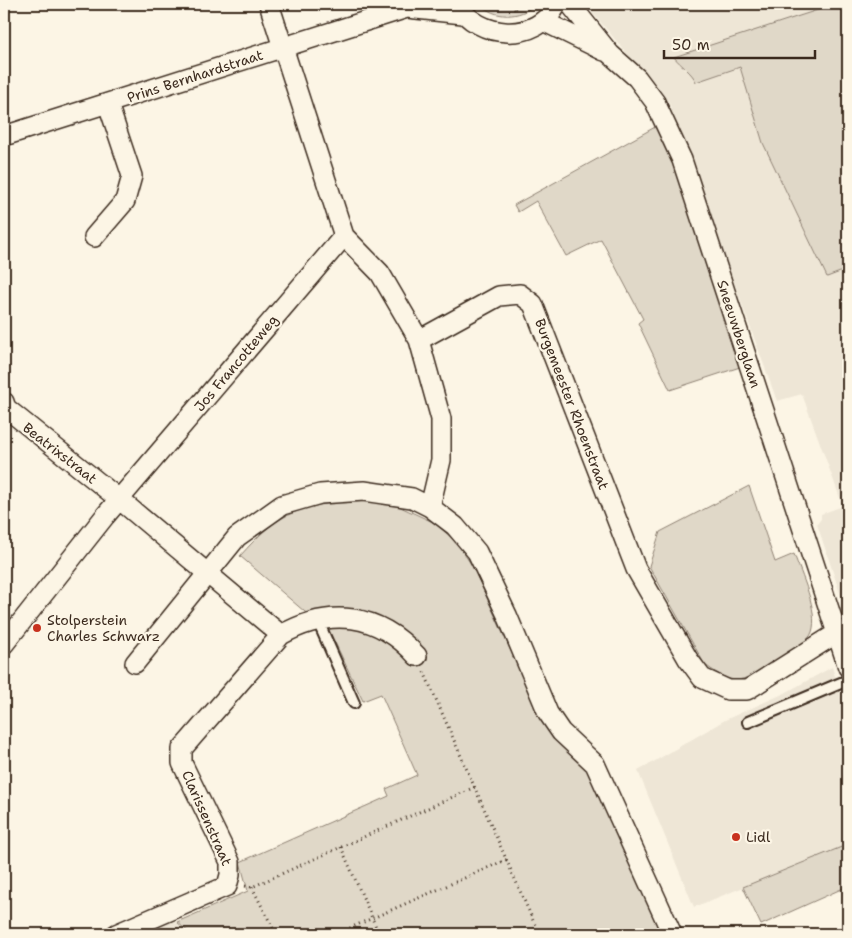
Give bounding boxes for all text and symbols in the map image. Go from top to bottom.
scale bar [664,28,816,60]
text: 50 m [672,35,710,55]
street label: Prins Bernhardstraat [125,46,265,106]
street label: Sneeuwberglaan [713,278,765,391]
street label: Jos Francotteweg [190,311,282,415]
street label: Burgemeester Rhoenstraat [531,316,613,492]
street label: Beatrixstraat [19,418,101,488]
place label: Stolperstein Charles Schwarz [47,611,160,645]
marker: Stolperstein Charles Schwarz [31,622,43,634]
street label: Clarissenstraat [178,768,236,868]
place label: Lidl [746,828,771,846]
marker: Lidl [730,831,742,843]

